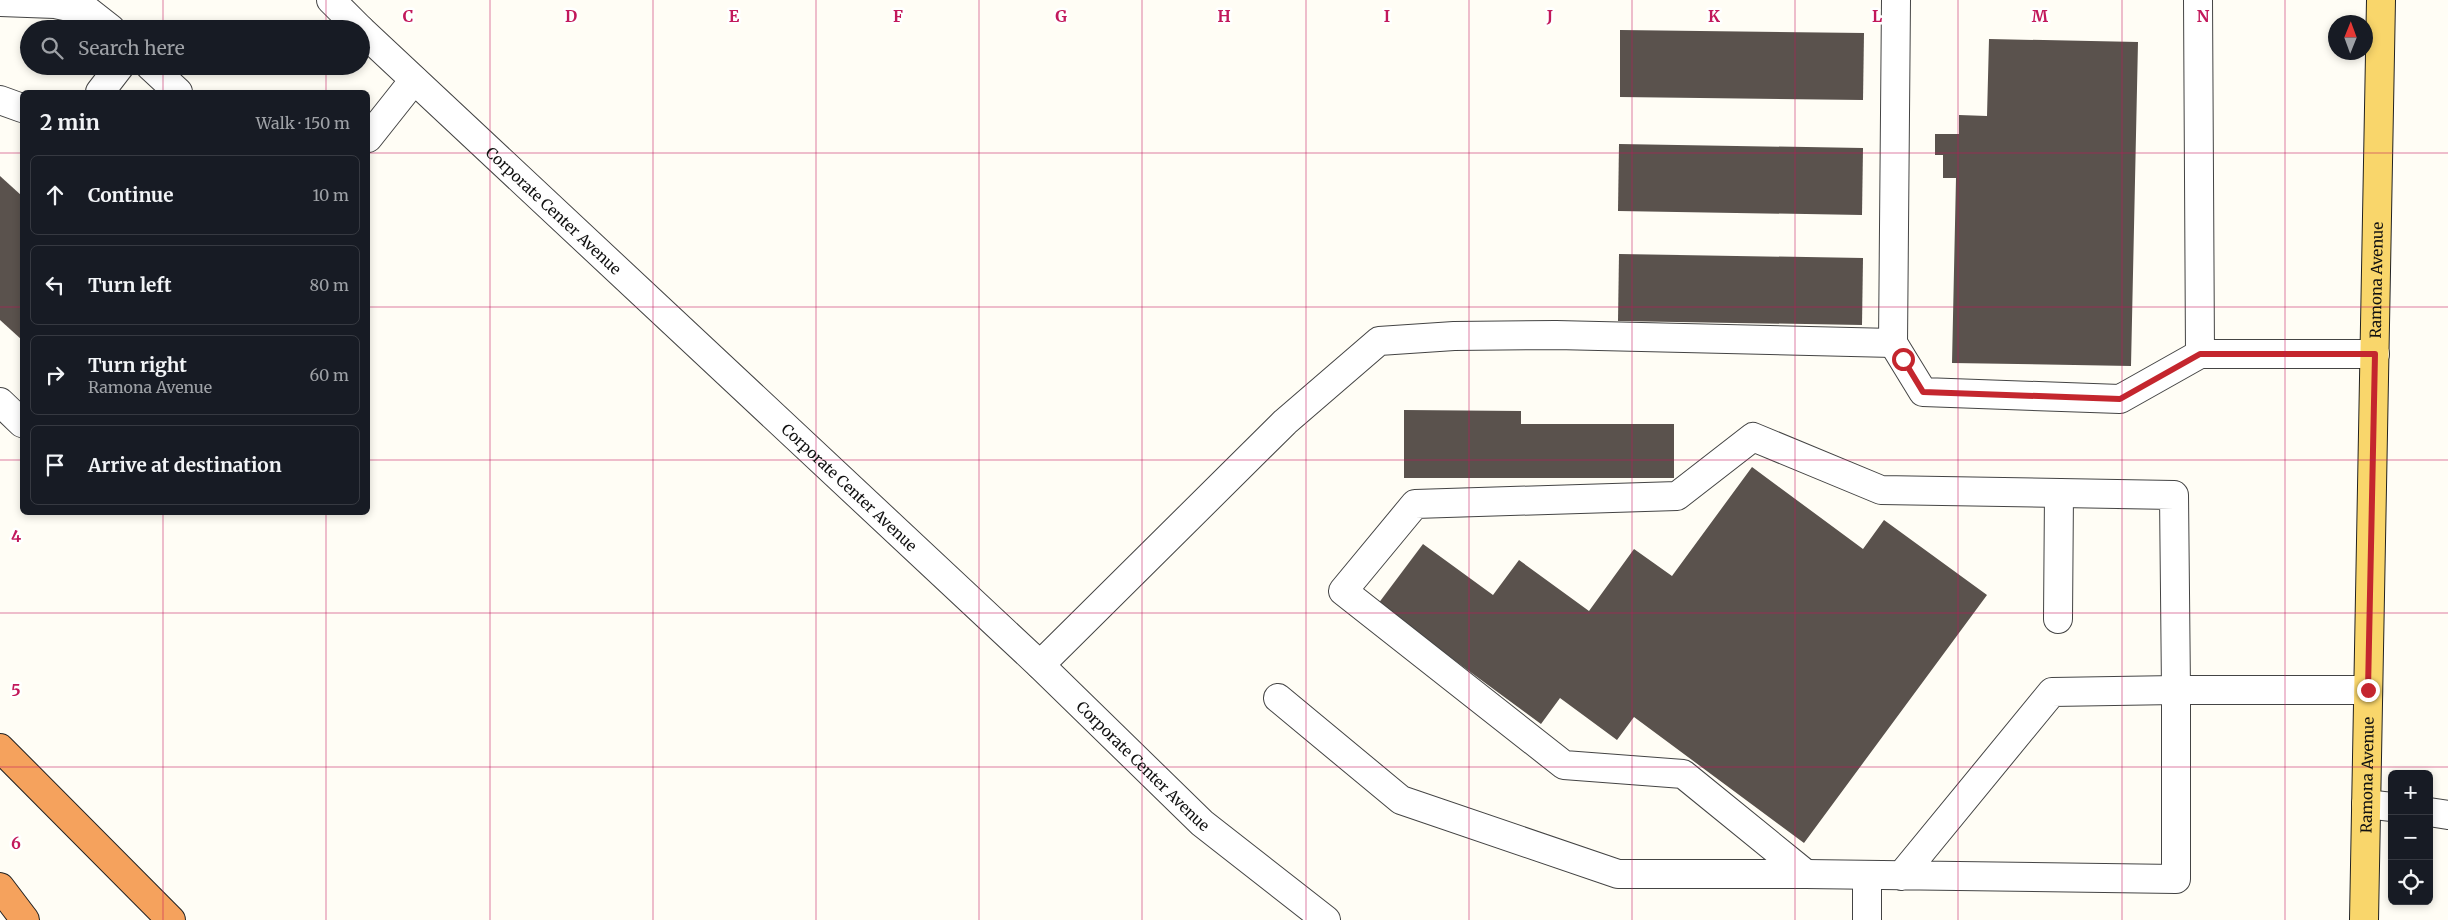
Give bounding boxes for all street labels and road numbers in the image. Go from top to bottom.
street label: Corporate Center Avenue [482,142,626,278]
street label: Ramona Avenue [2365,222,2386,338]
street label: Corporate Center Avenue [778,419,921,555]
street label: Corporate Center Avenue [1073,697,1214,835]
street label: Ramona Avenue [2356,716,2377,833]

